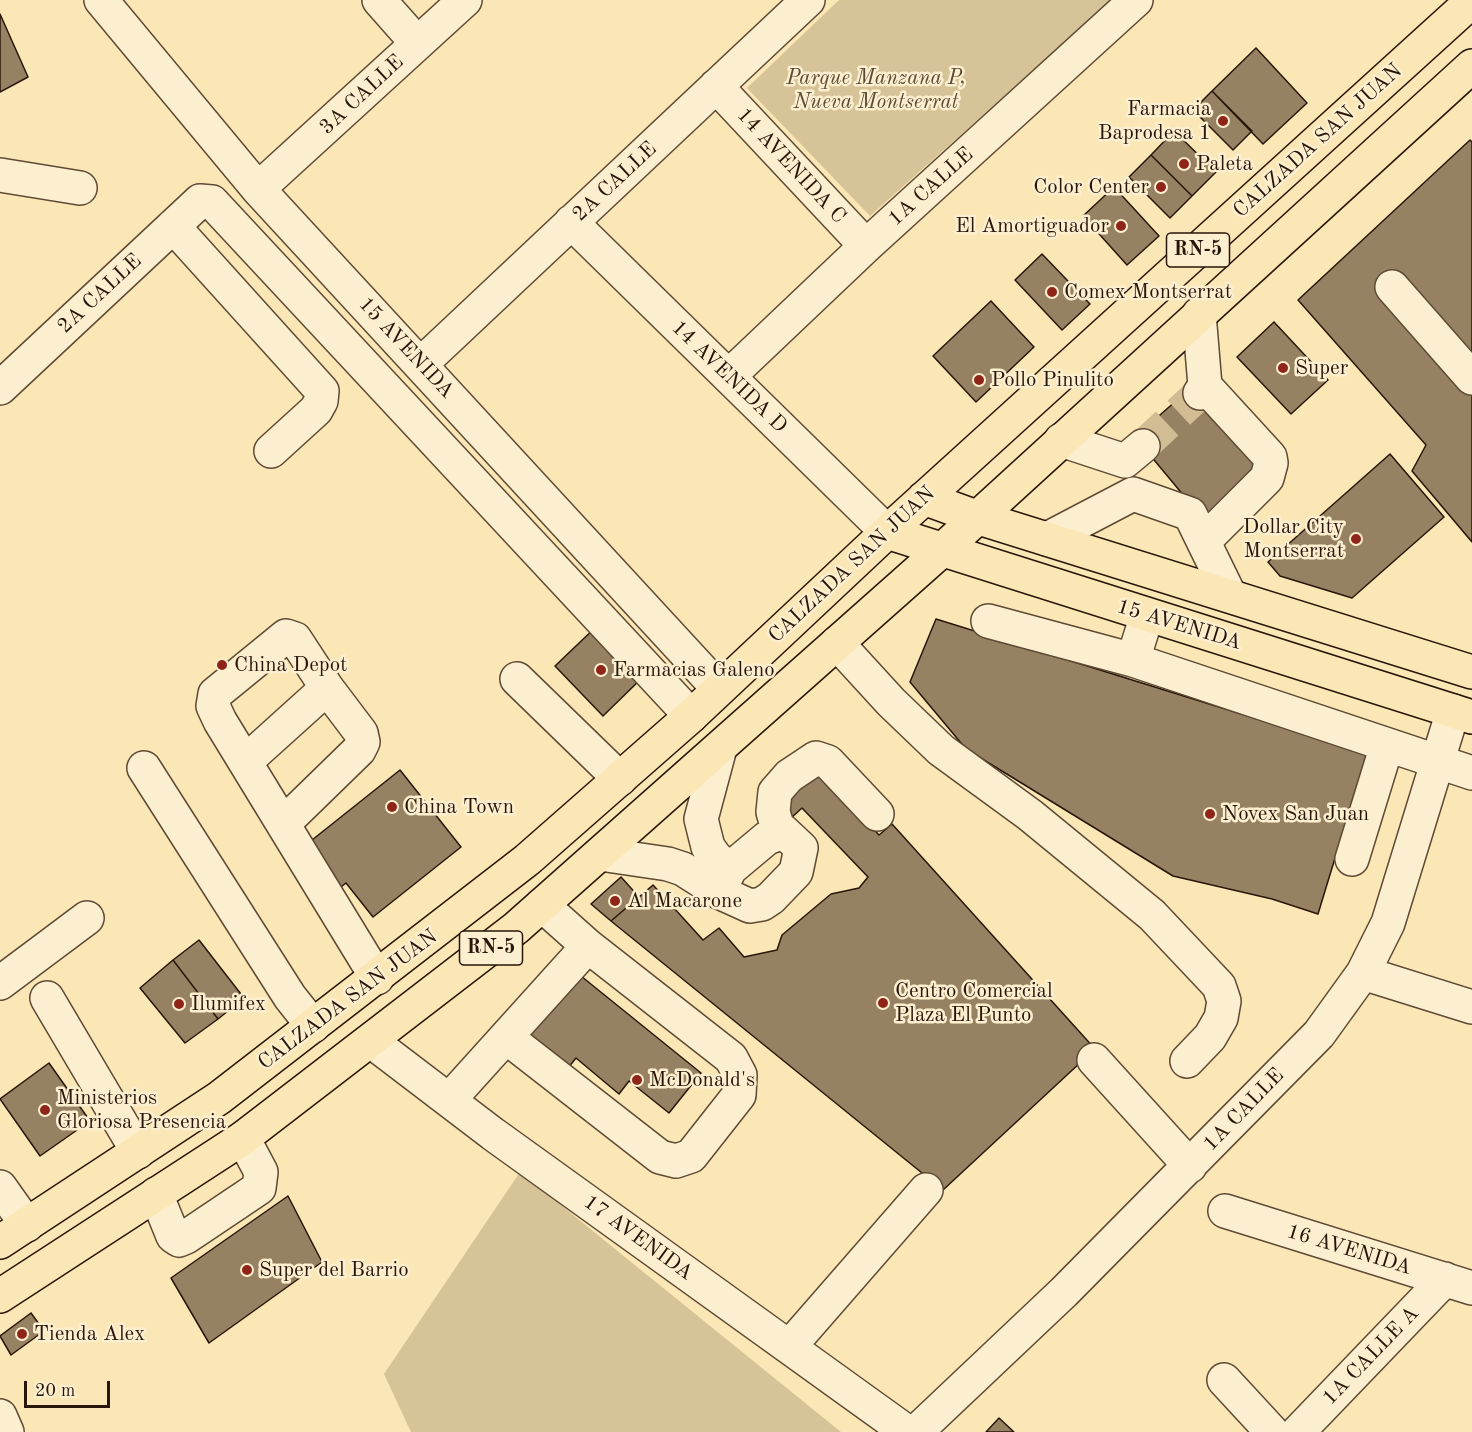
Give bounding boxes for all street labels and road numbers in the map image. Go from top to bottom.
street label: 3A CALLE [315,50,409,140]
street label: CALZADA SAN JUAN [1228,59,1408,223]
street label: 14 AVENIDA C [731,103,851,229]
street label: 2A CALLE [568,137,662,227]
street label: 1A CALLE [883,142,979,232]
road number: RN-5 [1166,233,1230,267]
street label: 2A CALLE [53,249,147,339]
street label: 15 AVENIDA [353,292,459,404]
street label: 14 AVENIDA D [666,315,792,439]
street label: CALZADA SAN JUAN [764,481,940,649]
street label: 15 AVENIDA [1114,594,1244,656]
street label: CALZADA SAN JUAN [253,924,443,1076]
road number: RN-5 [460,931,522,965]
street label: 1A CALLE [1198,1063,1290,1157]
street label: 17 AVENIDA [578,1190,698,1286]
street label: 16 AVENIDA [1284,1219,1414,1281]
street label: 1A CALLE A [1318,1301,1424,1411]

